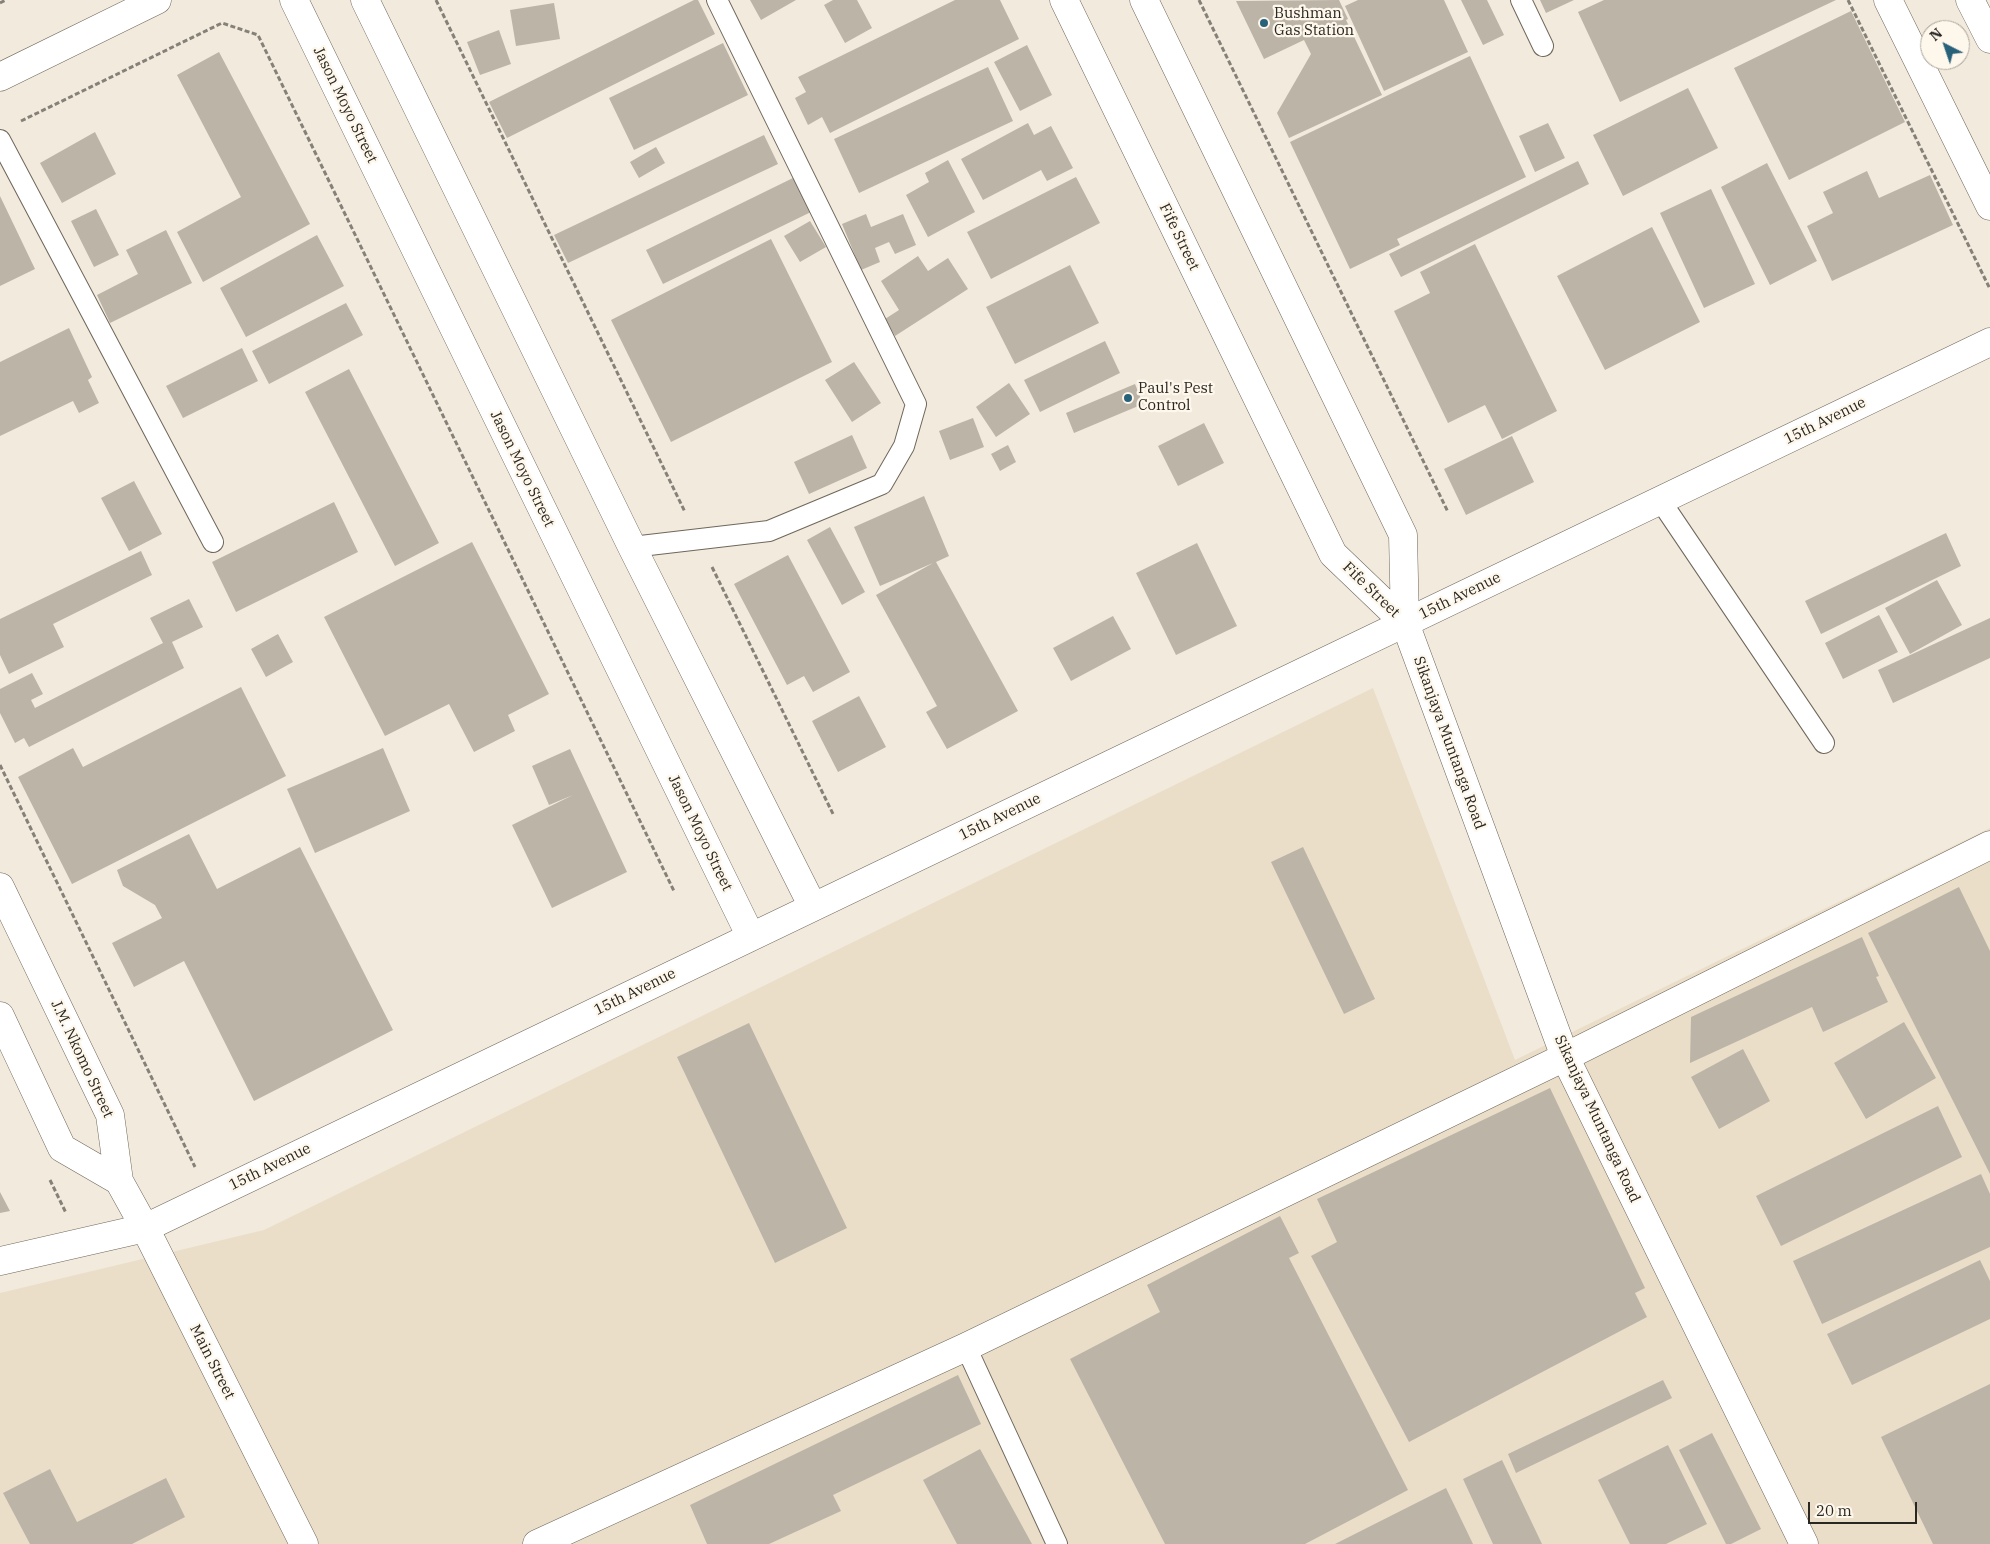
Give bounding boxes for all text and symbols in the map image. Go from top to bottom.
place label: Bushman Gas Station [1274,5,1354,40]
marker: Bushman Gas Station [1258,17,1270,29]
north arrow [1920,20,1970,70]
text: N [1926,24,1946,45]
street label: Jason Moyo Street [309,44,381,166]
street label: Fife Street [1155,201,1203,273]
place label: Paul's Pest Control [1138,380,1213,415]
marker: Paul's Pest Control [1122,392,1134,404]
street label: 15th Avenue [1781,393,1869,449]
street label: Jason Moyo Street [486,408,558,530]
street label: Fife Street [1339,558,1403,622]
street label: 15th Avenue [1416,568,1504,624]
street label: Sikanjaya Muntanga Road [1409,654,1489,832]
street label: Jason Moyo Street [664,772,736,894]
street label: 15th Avenue [956,789,1044,845]
street label: 15th Avenue [591,964,679,1020]
street label: J.M. Nkomo Street [47,997,117,1121]
street label: Sikanjaya Muntanga Road [1550,1032,1644,1206]
street label: 15th Avenue [226,1139,314,1195]
street label: Main Street [186,1322,238,1402]
scale bar [1810,1492,1919,1524]
text: 20 m [1816,1501,1852,1520]

